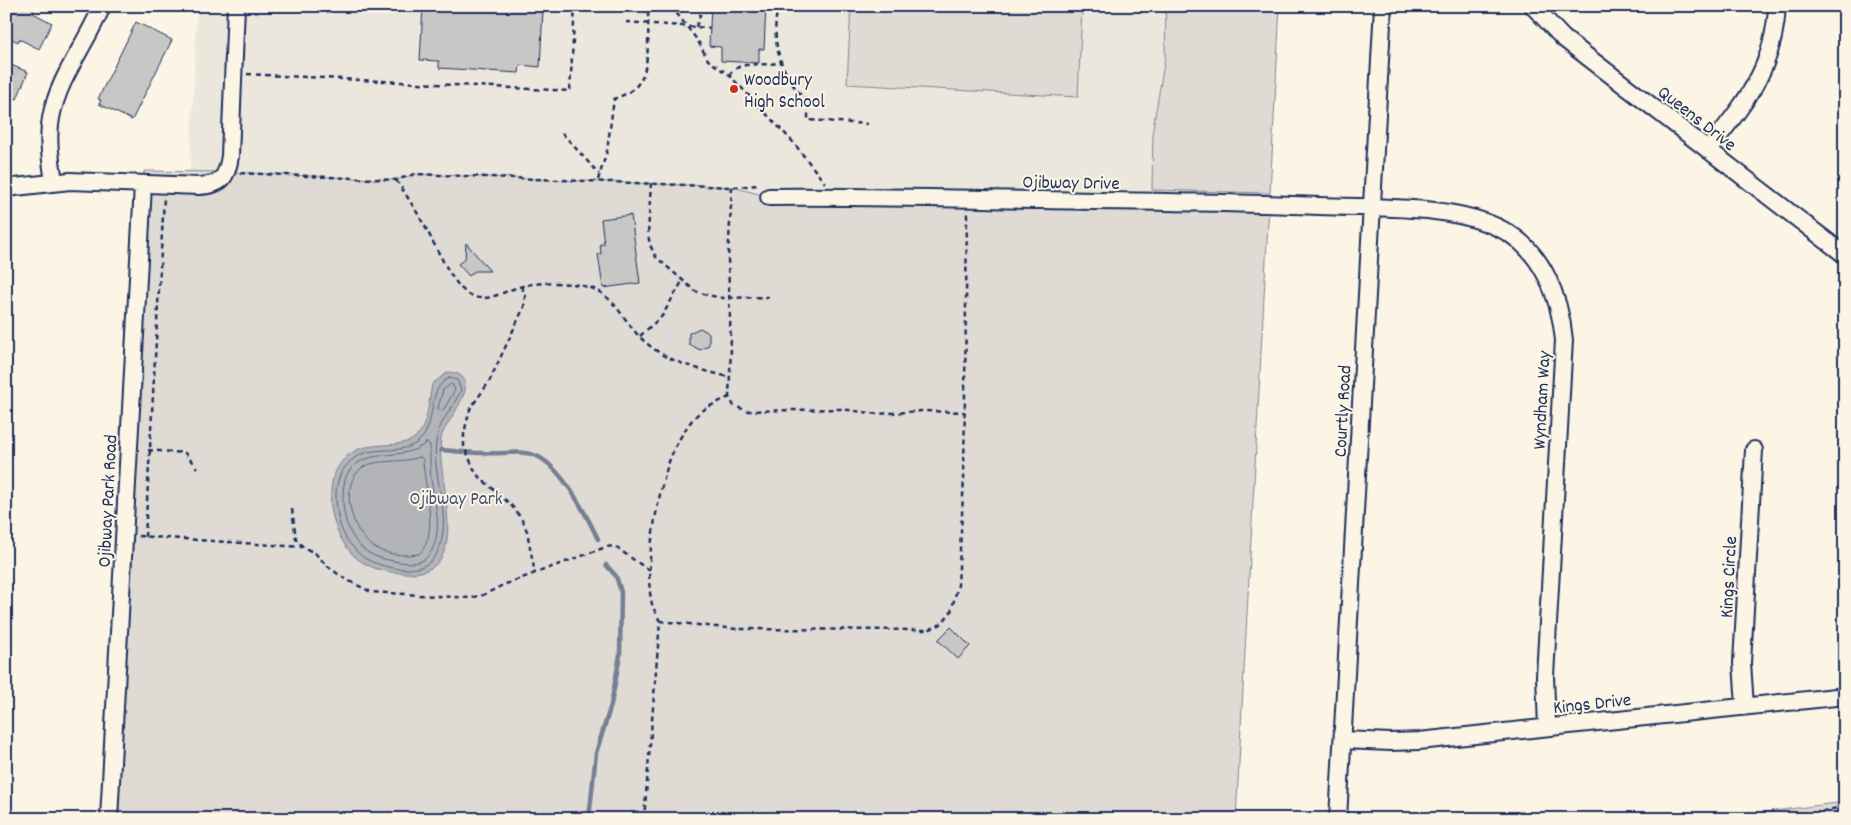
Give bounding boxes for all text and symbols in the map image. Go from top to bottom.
place label: Woodbury High School [744,68,825,117]
street label: Queens Drive [1651,80,1741,159]
marker: Woodbury High School [728,83,740,95]
street label: Ojibway Drive [1022,170,1120,199]
street label: Wyndham Way [1527,350,1560,450]
street label: Courtly Road [1329,364,1360,458]
street label: Ojibway Park Road [93,434,126,568]
park label: Ojibway Park [409,487,503,514]
street label: Kings Circle [1715,535,1746,619]
street label: Kings Drive [1552,688,1633,723]

